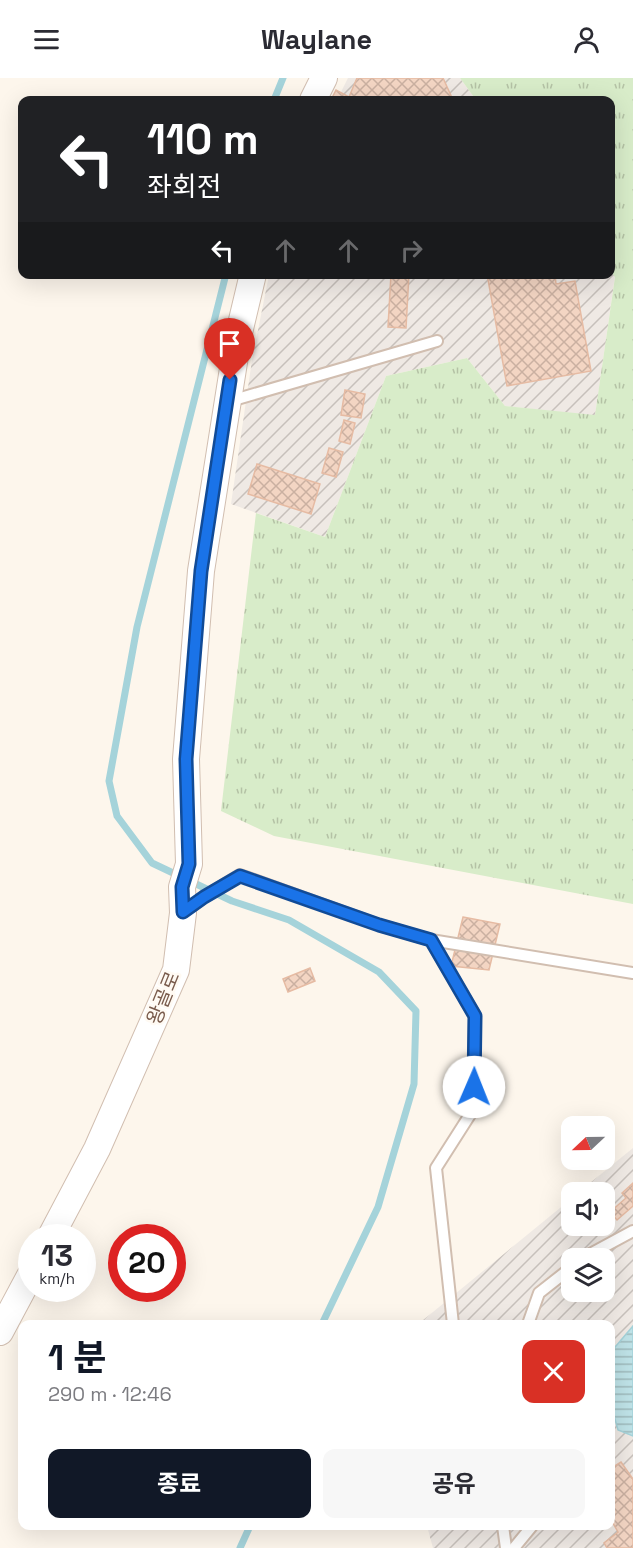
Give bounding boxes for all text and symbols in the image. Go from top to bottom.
text: Waylane [261,22,372,57]
icon: menu [30,23,63,56]
icon: person [570,23,603,56]
text: 110 m [147,113,259,166]
icon: left [48,120,126,198]
text: 좌회전 [147,169,222,204]
icon: left [206,234,239,267]
icon: ahead [269,234,302,267]
icon: ahead [332,234,365,267]
icon: right [395,234,428,267]
pin [204,318,255,380]
icon: arrive [213,327,246,360]
street label: 왕골로 [141,968,185,1028]
position arrow [442,1055,506,1119]
north arrow [561,1116,615,1170]
map controls [561,1116,615,1302]
button: sound [561,1182,615,1236]
speed limit sign: 20 [108,1224,186,1302]
text: 13 [41,1236,73,1275]
button: layers [561,1248,615,1302]
text: km/h [39,1269,75,1288]
text: 1 분 [48,1335,107,1381]
button: close [522,1340,585,1403]
text: 290 m · 12:46 [48,1381,172,1407]
button: 종료 [48,1449,311,1518]
button: 공유 [323,1449,585,1518]

